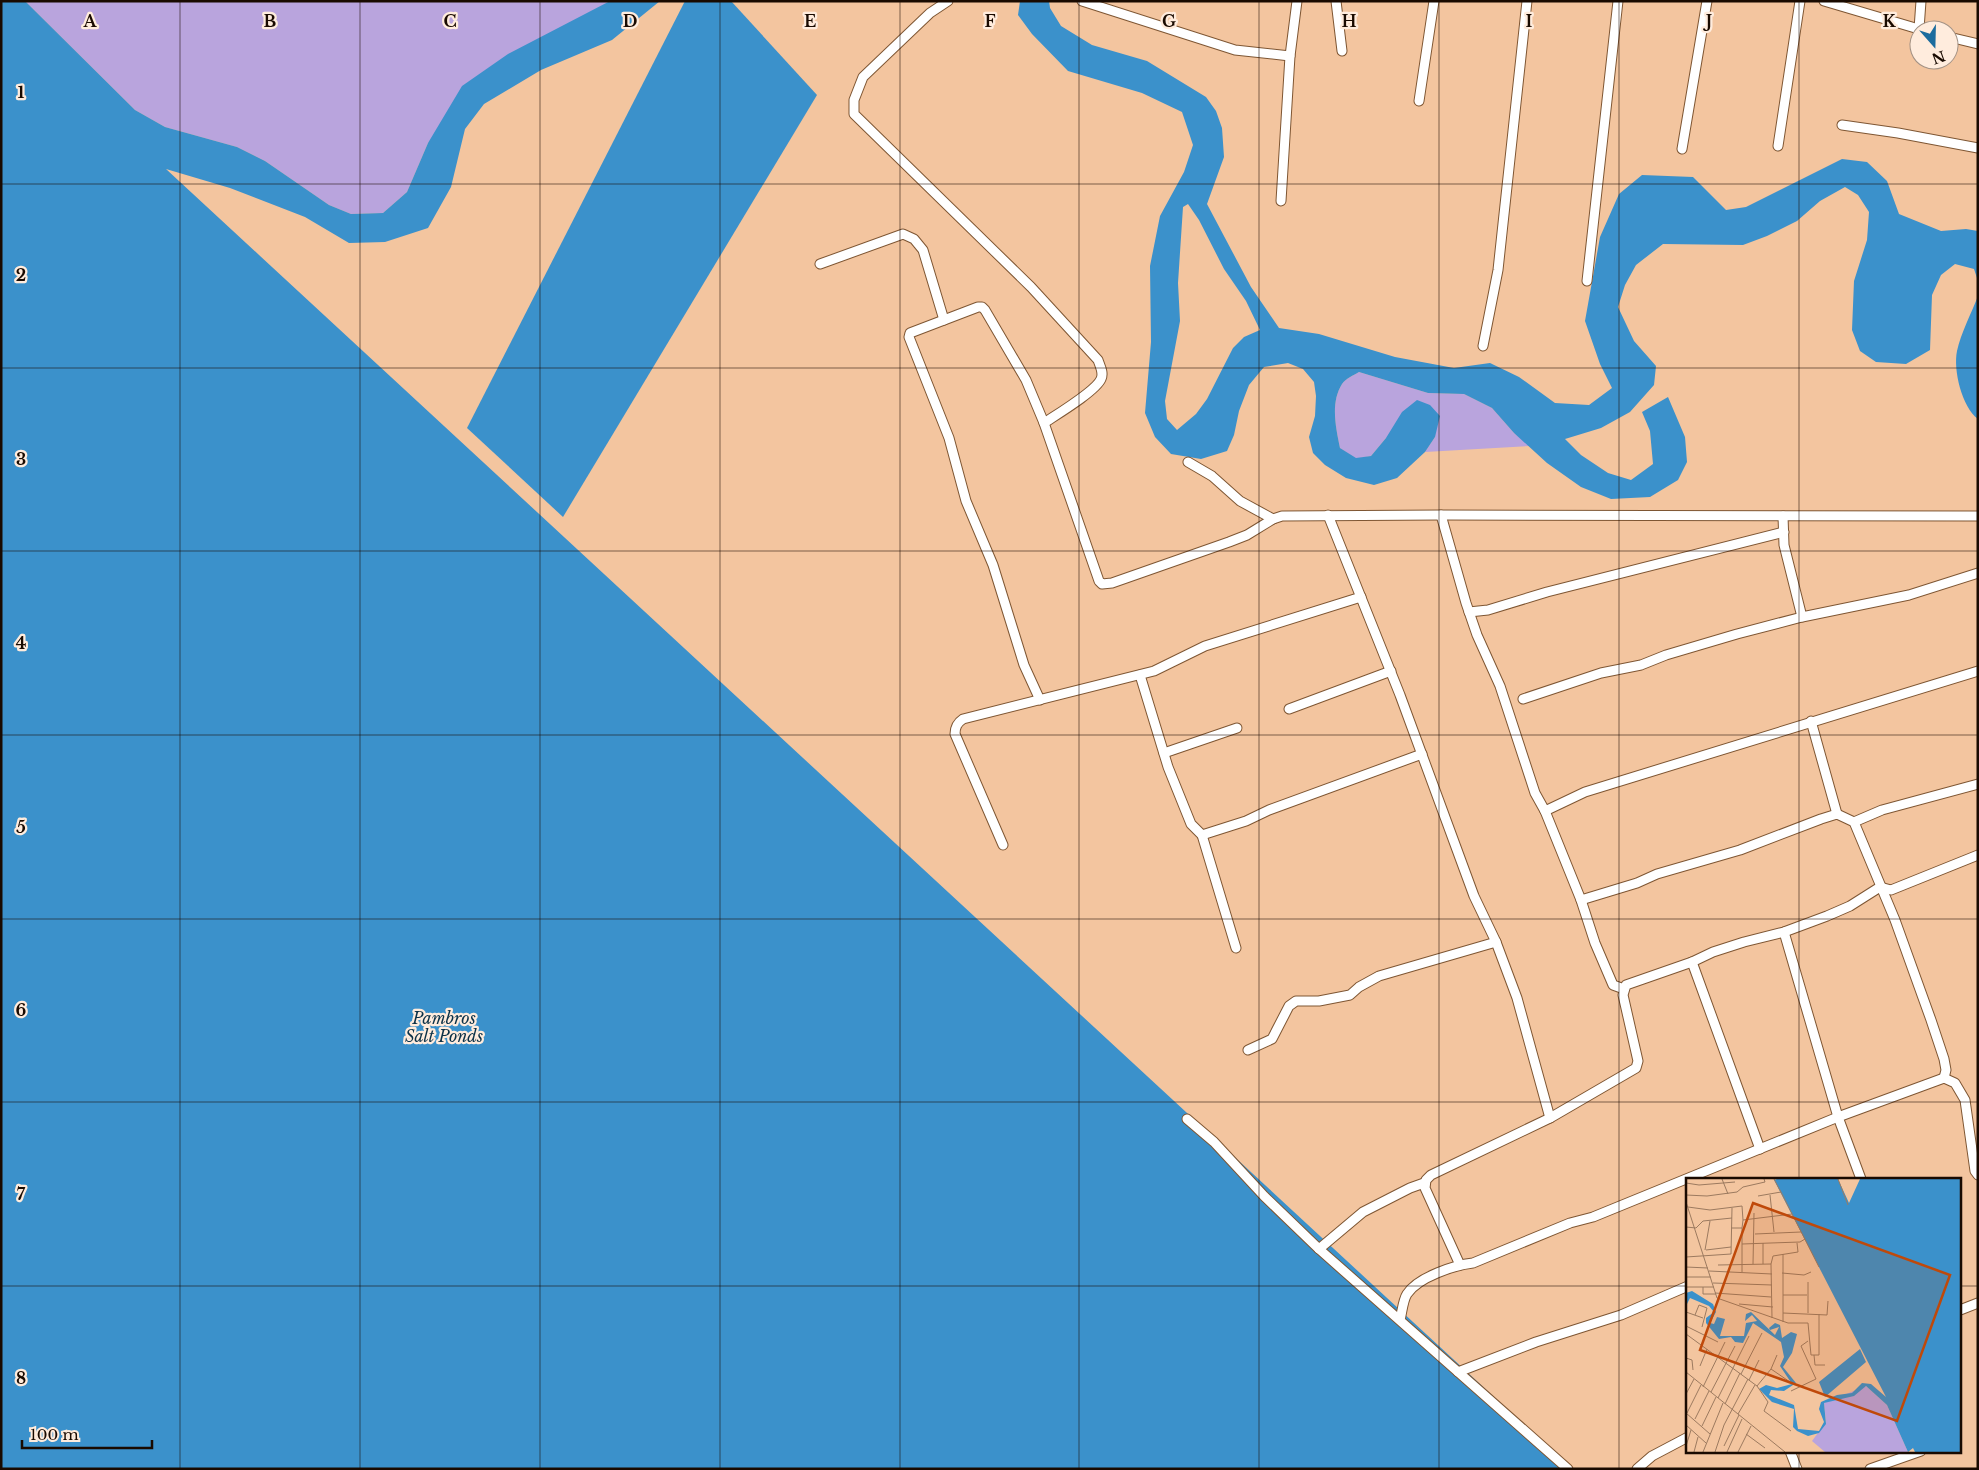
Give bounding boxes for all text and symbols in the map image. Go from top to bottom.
text: A [83,11,98,31]
text: B [264,11,277,31]
text: C [443,11,457,31]
text: D [623,11,637,31]
text: E [804,11,816,31]
text: F [984,11,996,31]
text: G [1162,11,1176,31]
text: H [1341,11,1357,31]
text: I [1526,11,1533,31]
text: J [1703,11,1712,31]
text: K [1882,11,1896,31]
north arrow [1909,20,1959,70]
text: N [1929,47,1948,68]
text: 1 [18,82,25,102]
text: 2 [16,265,26,285]
text: 3 [16,449,26,469]
text: 4 [16,633,26,653]
text: 5 [16,817,26,837]
text: 6 [16,1000,27,1020]
water label: Pambros Salt Ponds [405,1008,483,1046]
inset map [1686,1178,1962,1452]
text: 7 [17,1184,26,1204]
text: 8 [16,1368,26,1388]
scale bar [22,1418,152,1450]
text: 100 m [30,1425,79,1444]

